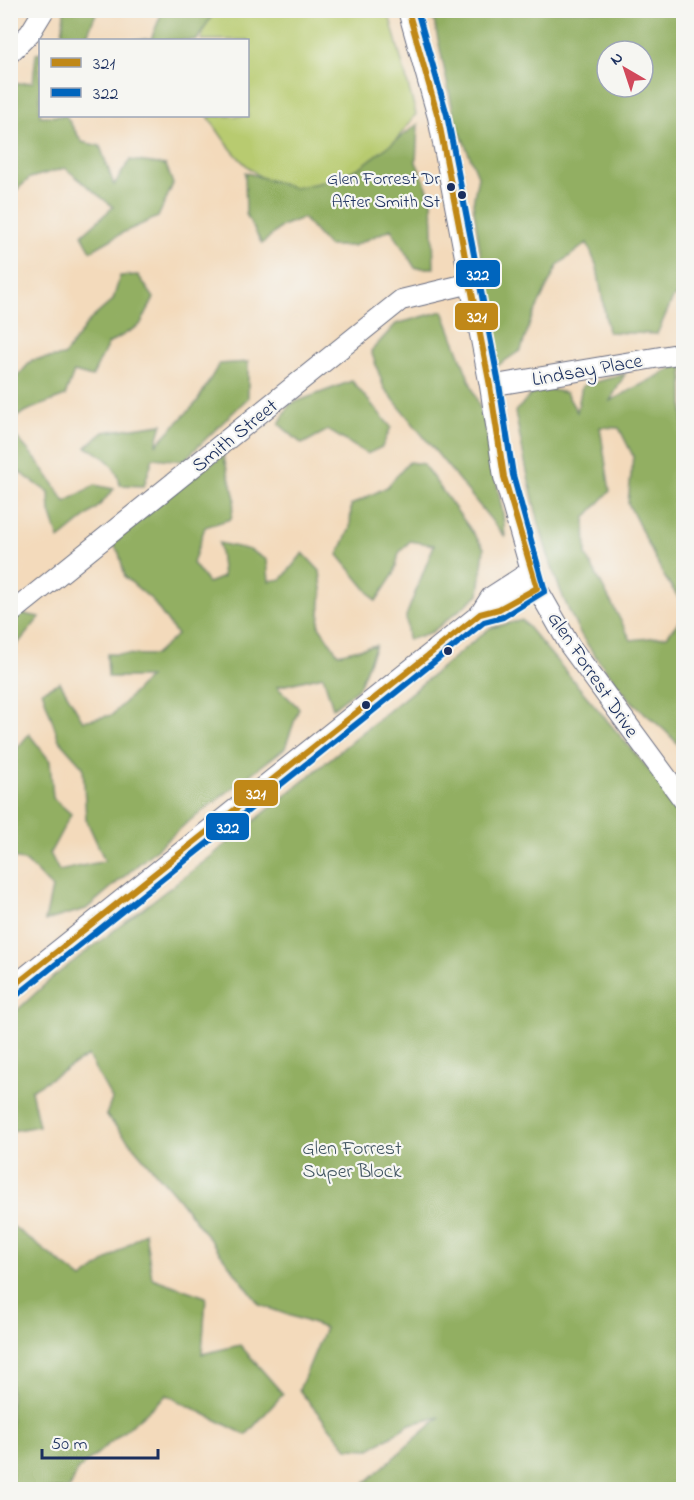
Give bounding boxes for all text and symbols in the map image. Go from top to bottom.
legend [39,39,249,117]
north arrow [595,39,655,99]
text: N [605,46,629,72]
text: 321 [93,52,115,78]
text: 322 [93,82,118,108]
place label: Glen Forrest Dr After Smith St [327,167,440,216]
marker: Glen Forrest Dr After Smith St [445,181,457,193]
unlabelled marker [456,189,468,201]
line badge: 322 [455,259,501,288]
text: 322 [466,264,489,288]
line badge: 321 [454,302,499,331]
text: 321 [466,306,488,330]
street label: Lindsay Place [530,347,645,395]
street label: Smith Street [186,393,285,481]
street label: Glen Forrest Drive [539,607,645,744]
unlabelled marker [442,645,454,657]
unlabelled marker [360,699,372,711]
line badge: 321 [233,779,279,807]
text: 321 [245,783,267,807]
line badge: 322 [205,812,250,841]
text: 322 [216,817,239,841]
park label: Glen Forrest Super Block [302,1135,402,1187]
scale bar [42,1422,158,1460]
text: 50 m [51,1432,88,1458]

